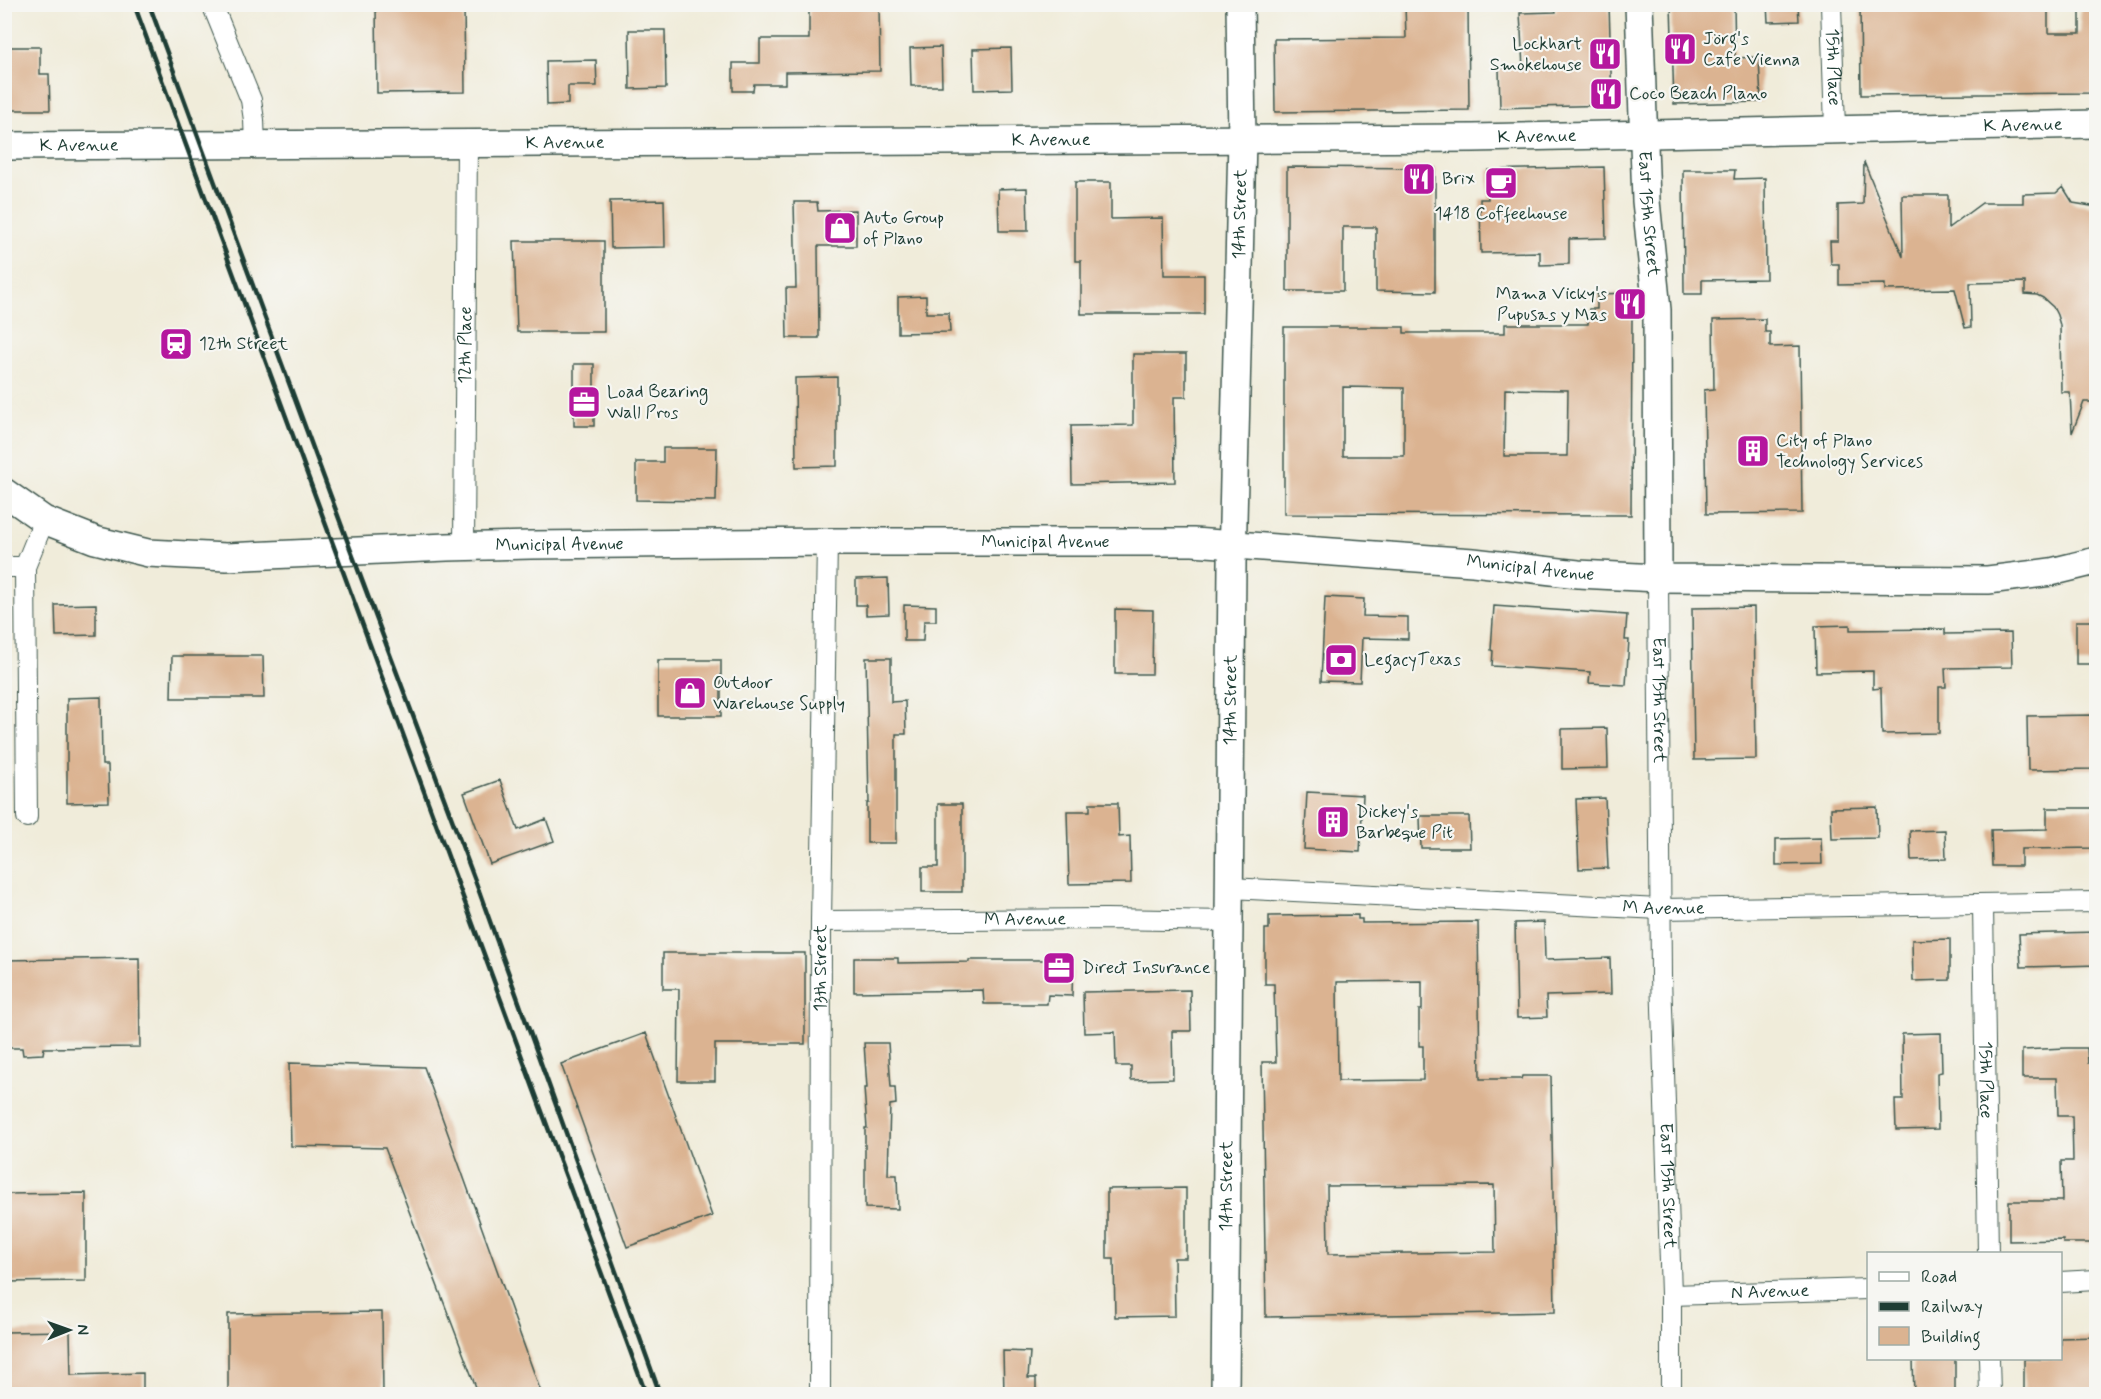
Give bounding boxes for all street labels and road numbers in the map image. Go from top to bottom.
street label: 15th Place [1820,28,1846,106]
street label: K Avenue [1983,113,2063,138]
street label: K Avenue [1497,124,1577,150]
street label: K Avenue [1011,128,1091,153]
street label: K Avenue [525,131,605,155]
street label: K Avenue [39,133,119,158]
street label: East 15th Street [1632,151,1666,278]
street label: 14th Street [1227,168,1253,260]
street label: 12th Place [453,306,478,384]
street label: Municipal Avenue [981,530,1110,554]
street label: Municipal Avenue [495,532,624,558]
street label: Municipal Avenue [1465,549,1595,587]
street label: East 15th Street [1646,637,1671,763]
street label: 14th Street [1218,654,1243,745]
street label: M Avenue [1622,895,1705,921]
street label: M Avenue [984,907,1066,932]
street label: 13th Street [809,924,833,1012]
street label: 15th Place [1973,1041,1998,1119]
street label: East 15th Street [1654,1123,1682,1250]
street label: 14th Street [1214,1140,1239,1231]
street label: N Avenue [1730,1279,1810,1305]

